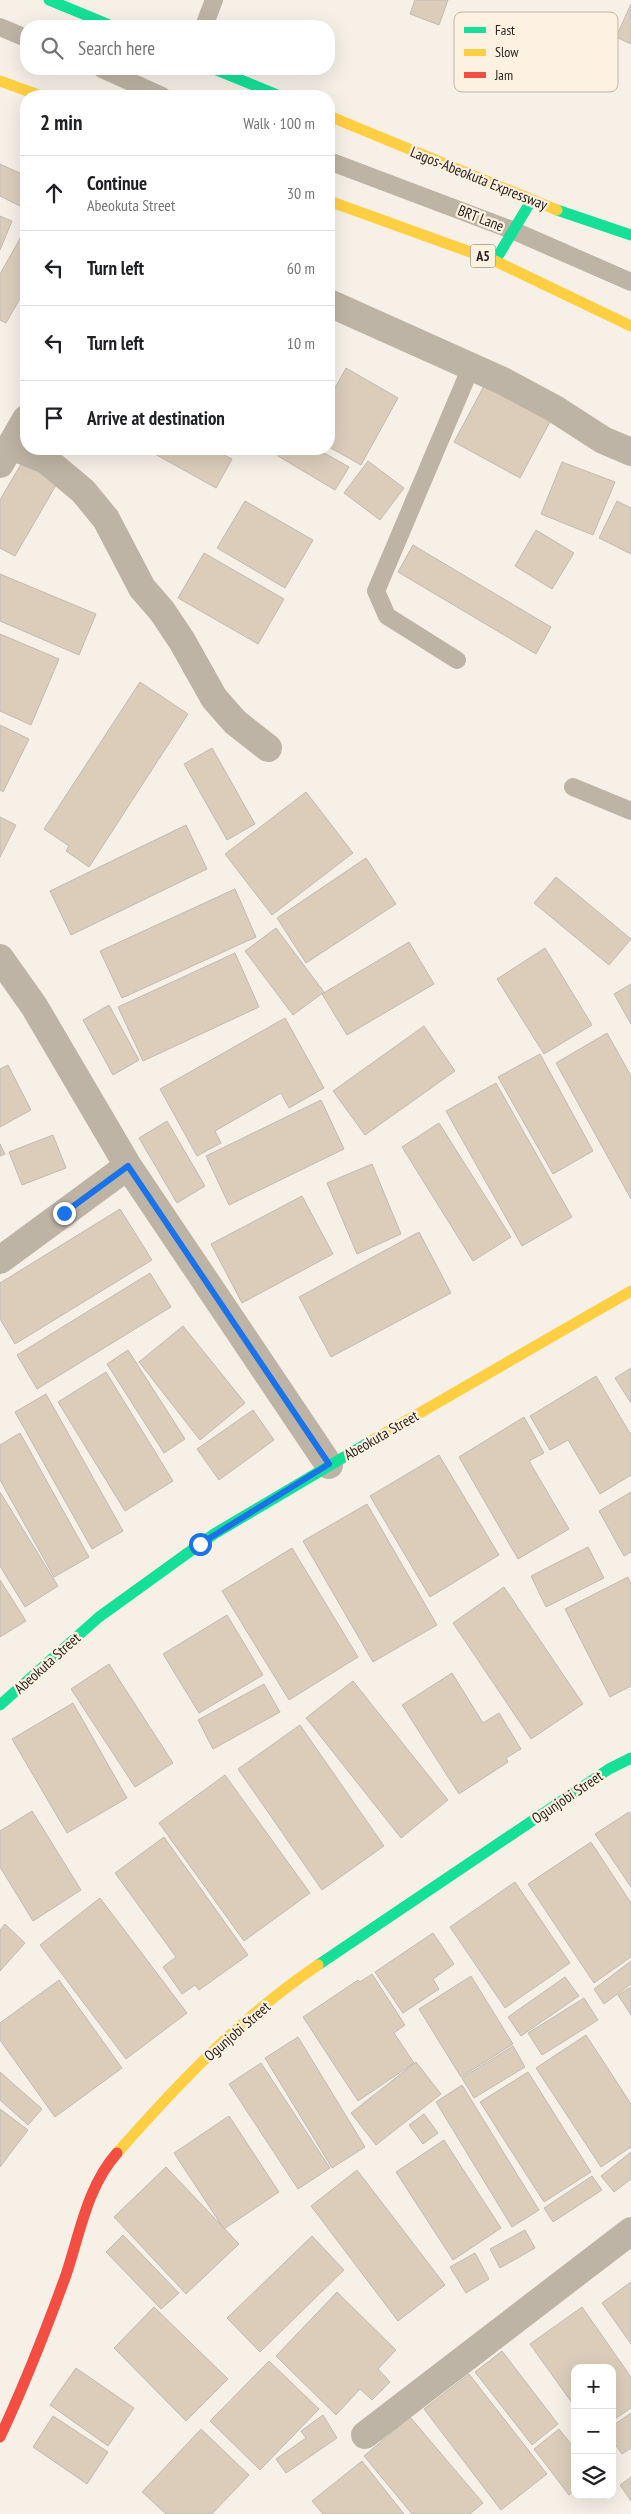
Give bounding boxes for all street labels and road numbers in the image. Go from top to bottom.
street label: Lagos-Abeokuta Expressway [408,142,551,214]
street label: BRT Lane [455,201,507,235]
road number: A5 [470,245,496,268]
street label: Abeokuta Street [340,1406,422,1464]
street label: Abeokuta Street [10,1628,84,1698]
street label: Ogunjobi Street [528,1766,606,1828]
street label: Ogunjobi Street [200,1997,274,2065]

